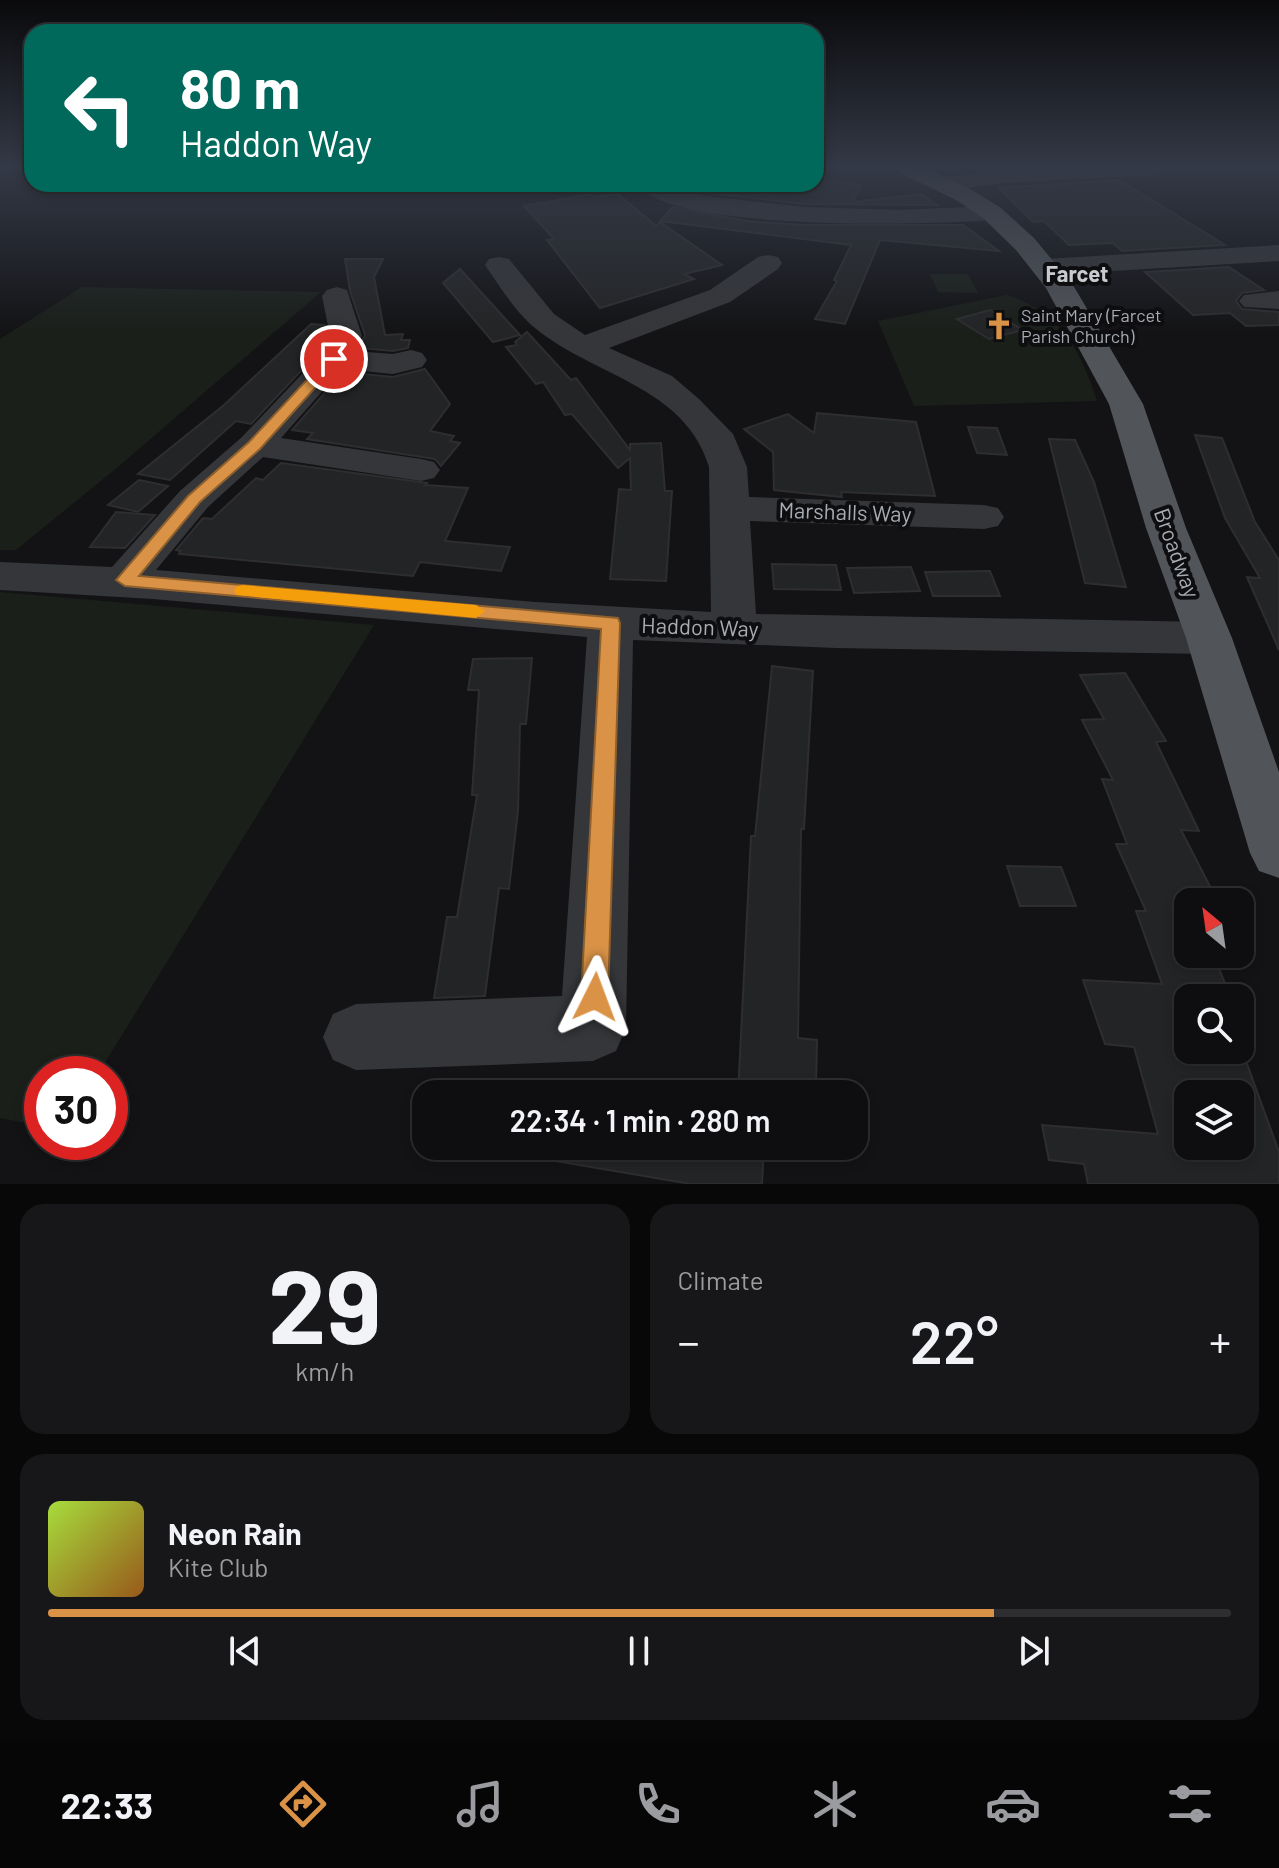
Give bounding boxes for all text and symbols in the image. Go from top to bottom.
text: 80 m [180,53,300,120]
icon: left [48,56,152,160]
text: Haddon Way [180,121,372,164]
district label: Farcet [1046,260,1108,286]
place label: Saint Mary (Farcet Parish Church) [1021,304,1161,347]
church icon: Saint Mary (Farcet Parish Church) [984,311,1014,341]
pin [300,325,368,393]
icon: arrive [312,337,356,381]
street label: Marshalls Way [778,496,912,526]
street label: Broadway [1150,504,1206,601]
street label: Haddon Way [641,611,759,641]
north arrow [1174,888,1254,968]
map controls [1174,888,1254,1160]
position arrow [553,955,637,1039]
button: search [1174,984,1254,1064]
speed limit sign: 30 [24,1056,128,1160]
button: layers [1174,1080,1254,1160]
text: 22:34 · 1 min · 280 m [510,1102,770,1138]
text: 29 [268,1240,381,1365]
text: Climate [678,1264,764,1295]
text: 22° [910,1304,999,1376]
text: − [678,1314,700,1367]
text: + [1209,1314,1231,1367]
text: km/h [295,1355,354,1386]
text: Neon Rain [168,1515,302,1551]
text: Kite Club [168,1551,269,1582]
icon: previous [223,1629,267,1673]
icon: pause [617,1629,661,1673]
icon: next [1012,1629,1056,1673]
icon: directions [275,1776,331,1832]
icon: music [452,1776,508,1832]
icon: phone [630,1776,686,1832]
icon: climate [807,1776,863,1832]
icon: car [985,1776,1041,1832]
icon: filters [1162,1776,1218,1832]
text: 22:33 [61,1783,153,1826]

